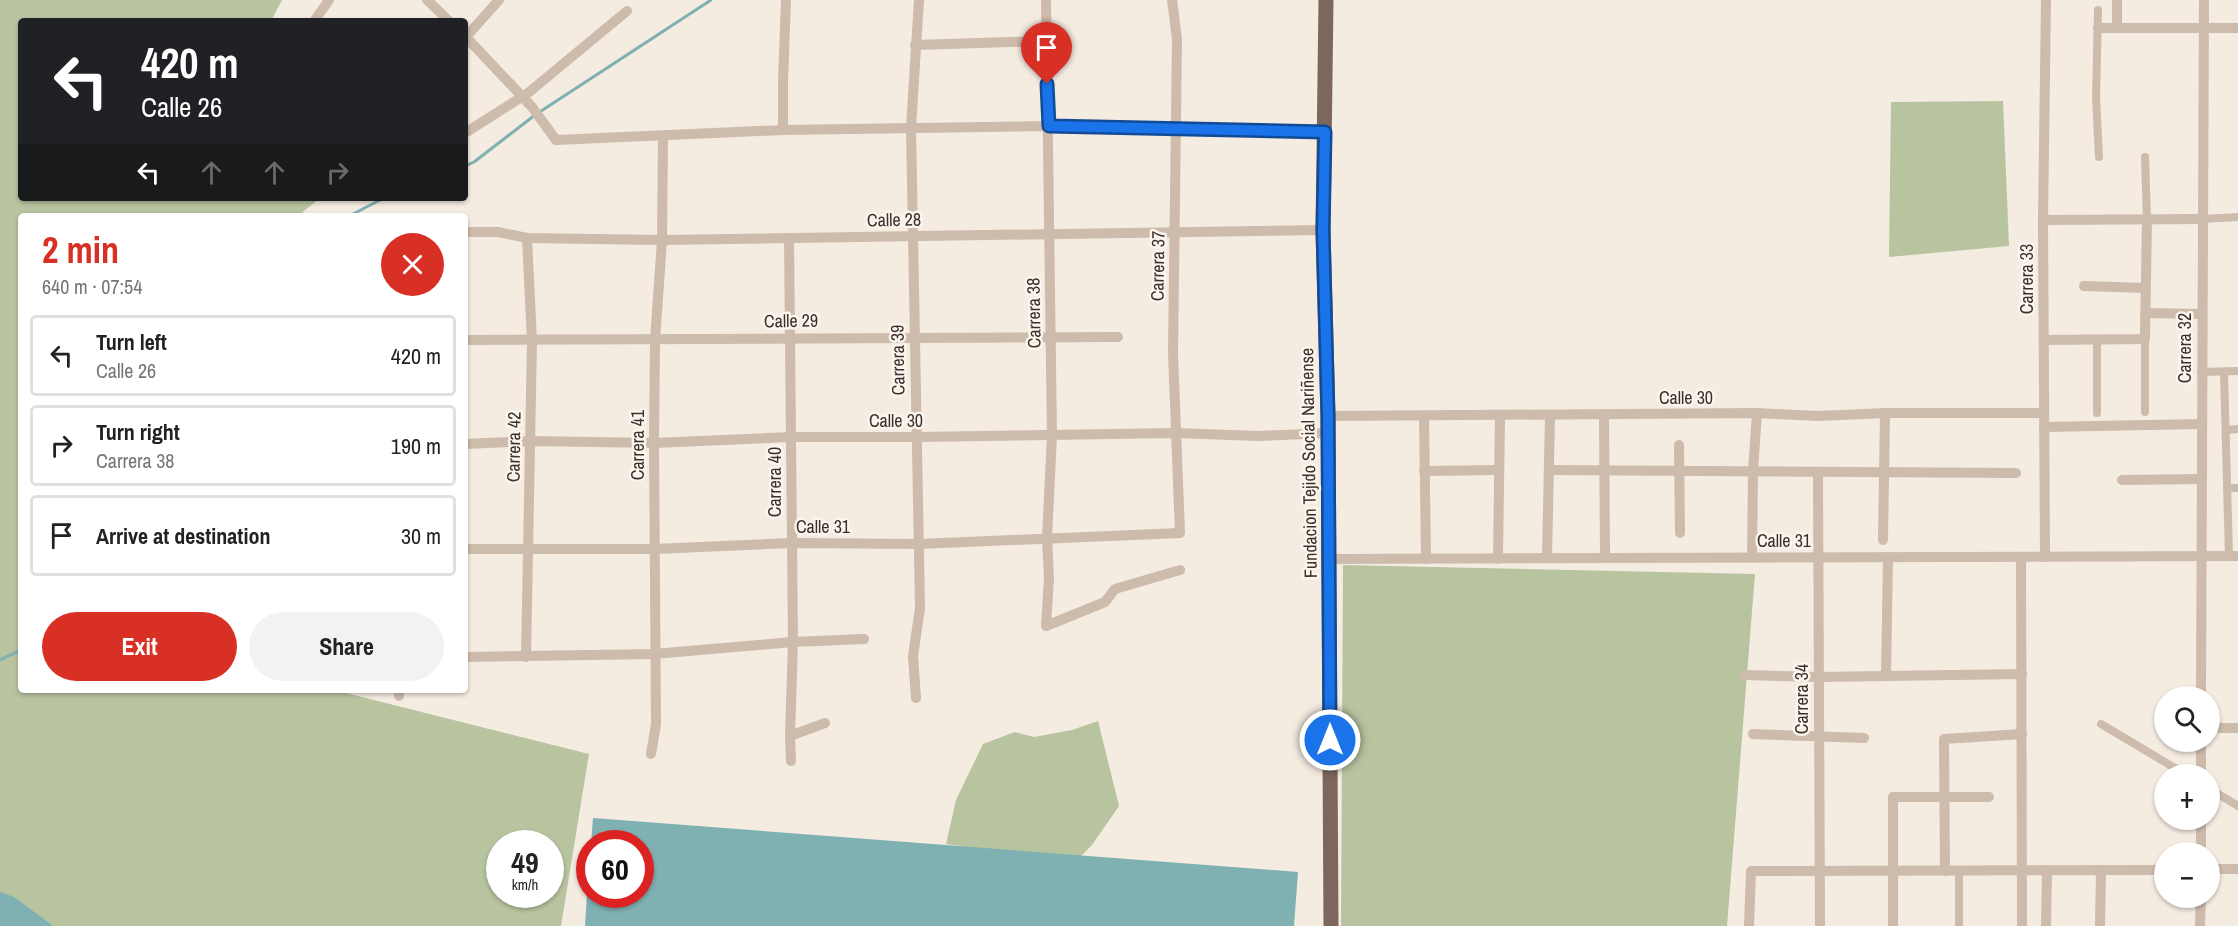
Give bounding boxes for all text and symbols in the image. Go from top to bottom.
pin [1021,22,1072,84]
icon: arrive [1030,31,1063,64]
text: 420 m [141,35,239,91]
icon: left [42,42,120,120]
text: Calle 26 [141,89,222,125]
icon: left [132,156,165,189]
icon: ahead [195,156,228,189]
icon: ahead [258,156,291,189]
icon: right [321,156,354,189]
street label: Calle 28 [867,207,921,232]
text: 2 min [42,226,119,274]
street label: Carrera 37 [1144,231,1171,301]
button: close [381,233,444,296]
street label: Carrera 33 [2014,244,2039,314]
text: 640 m · 07:54 [42,273,142,300]
street label: Carrera 38 [1020,278,1047,348]
street label: Calle 29 [764,308,818,333]
street label: Carrera 32 [2172,313,2197,383]
street label: Carrera 39 [884,325,911,395]
text: Turn left [96,327,167,357]
icon: left [45,339,78,372]
text: 420 m [391,341,441,371]
street label: Fundacion Tejido Social Nariñense [1294,348,1323,578]
text: Calle 26 [96,357,156,384]
street label: Calle 30 [1659,385,1713,410]
street label: Calle 30 [869,408,923,433]
street label: Carrera 41 [625,409,650,480]
street label: Carrera 42 [500,412,527,482]
text: Turn right [96,417,180,447]
icon: right [45,429,78,462]
text: 190 m [391,431,441,461]
text: Carrera 38 [96,447,174,474]
street label: Carrera 40 [762,447,787,517]
street label: Calle 31 [796,514,851,539]
icon: arrive [45,519,78,552]
text: Arrive at destination [96,521,270,551]
text: 30 m [401,521,441,551]
street label: Calle 31 [1757,528,1812,553]
button: Exit [42,612,237,681]
button: Share [249,612,444,681]
street label: Carrera 34 [1789,664,1814,734]
map controls [2154,686,2220,908]
button: search [2154,686,2220,752]
position arrow [1298,708,1362,772]
button: + [2154,764,2220,830]
speed limit sign: 60 [576,830,654,908]
text: 49 [511,842,539,882]
button: − [2154,842,2220,908]
text: km/h [512,874,538,895]

